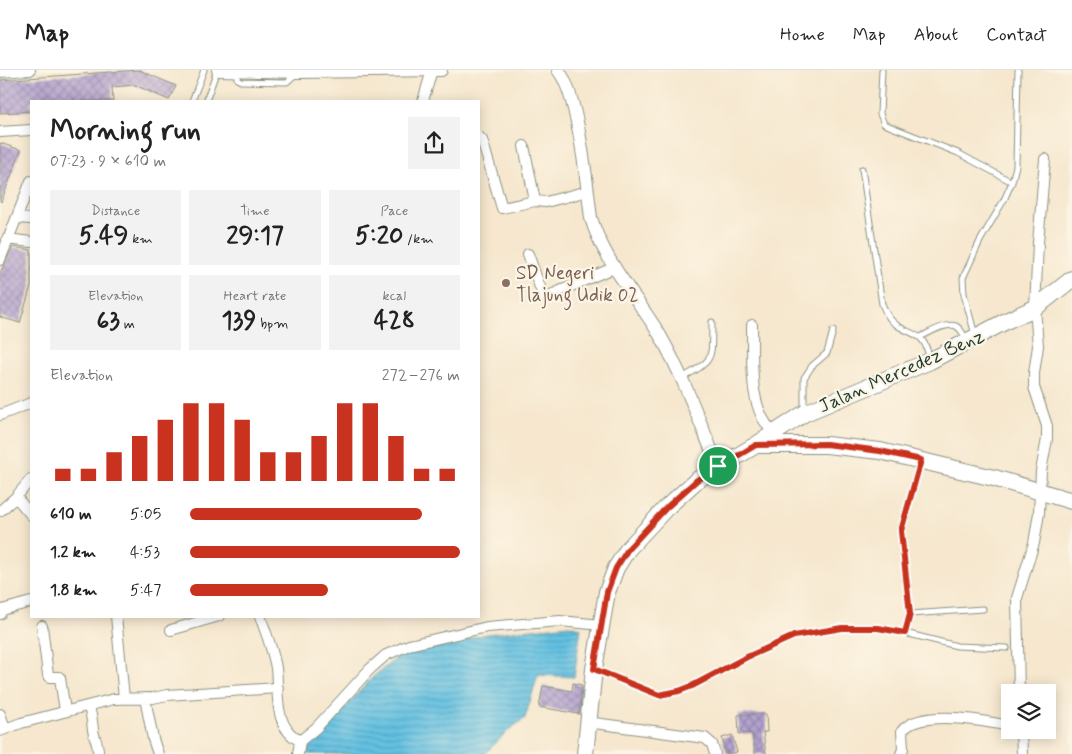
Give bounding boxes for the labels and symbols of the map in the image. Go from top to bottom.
place label: SD Negeri Tlajung Udik 02 [516,261,639,311]
marker: SD Negeri Tlajung Udik 02 [500,277,512,289]
street label: Jalan Mercedez Benz [815,324,988,419]
pin [697,445,739,487]

